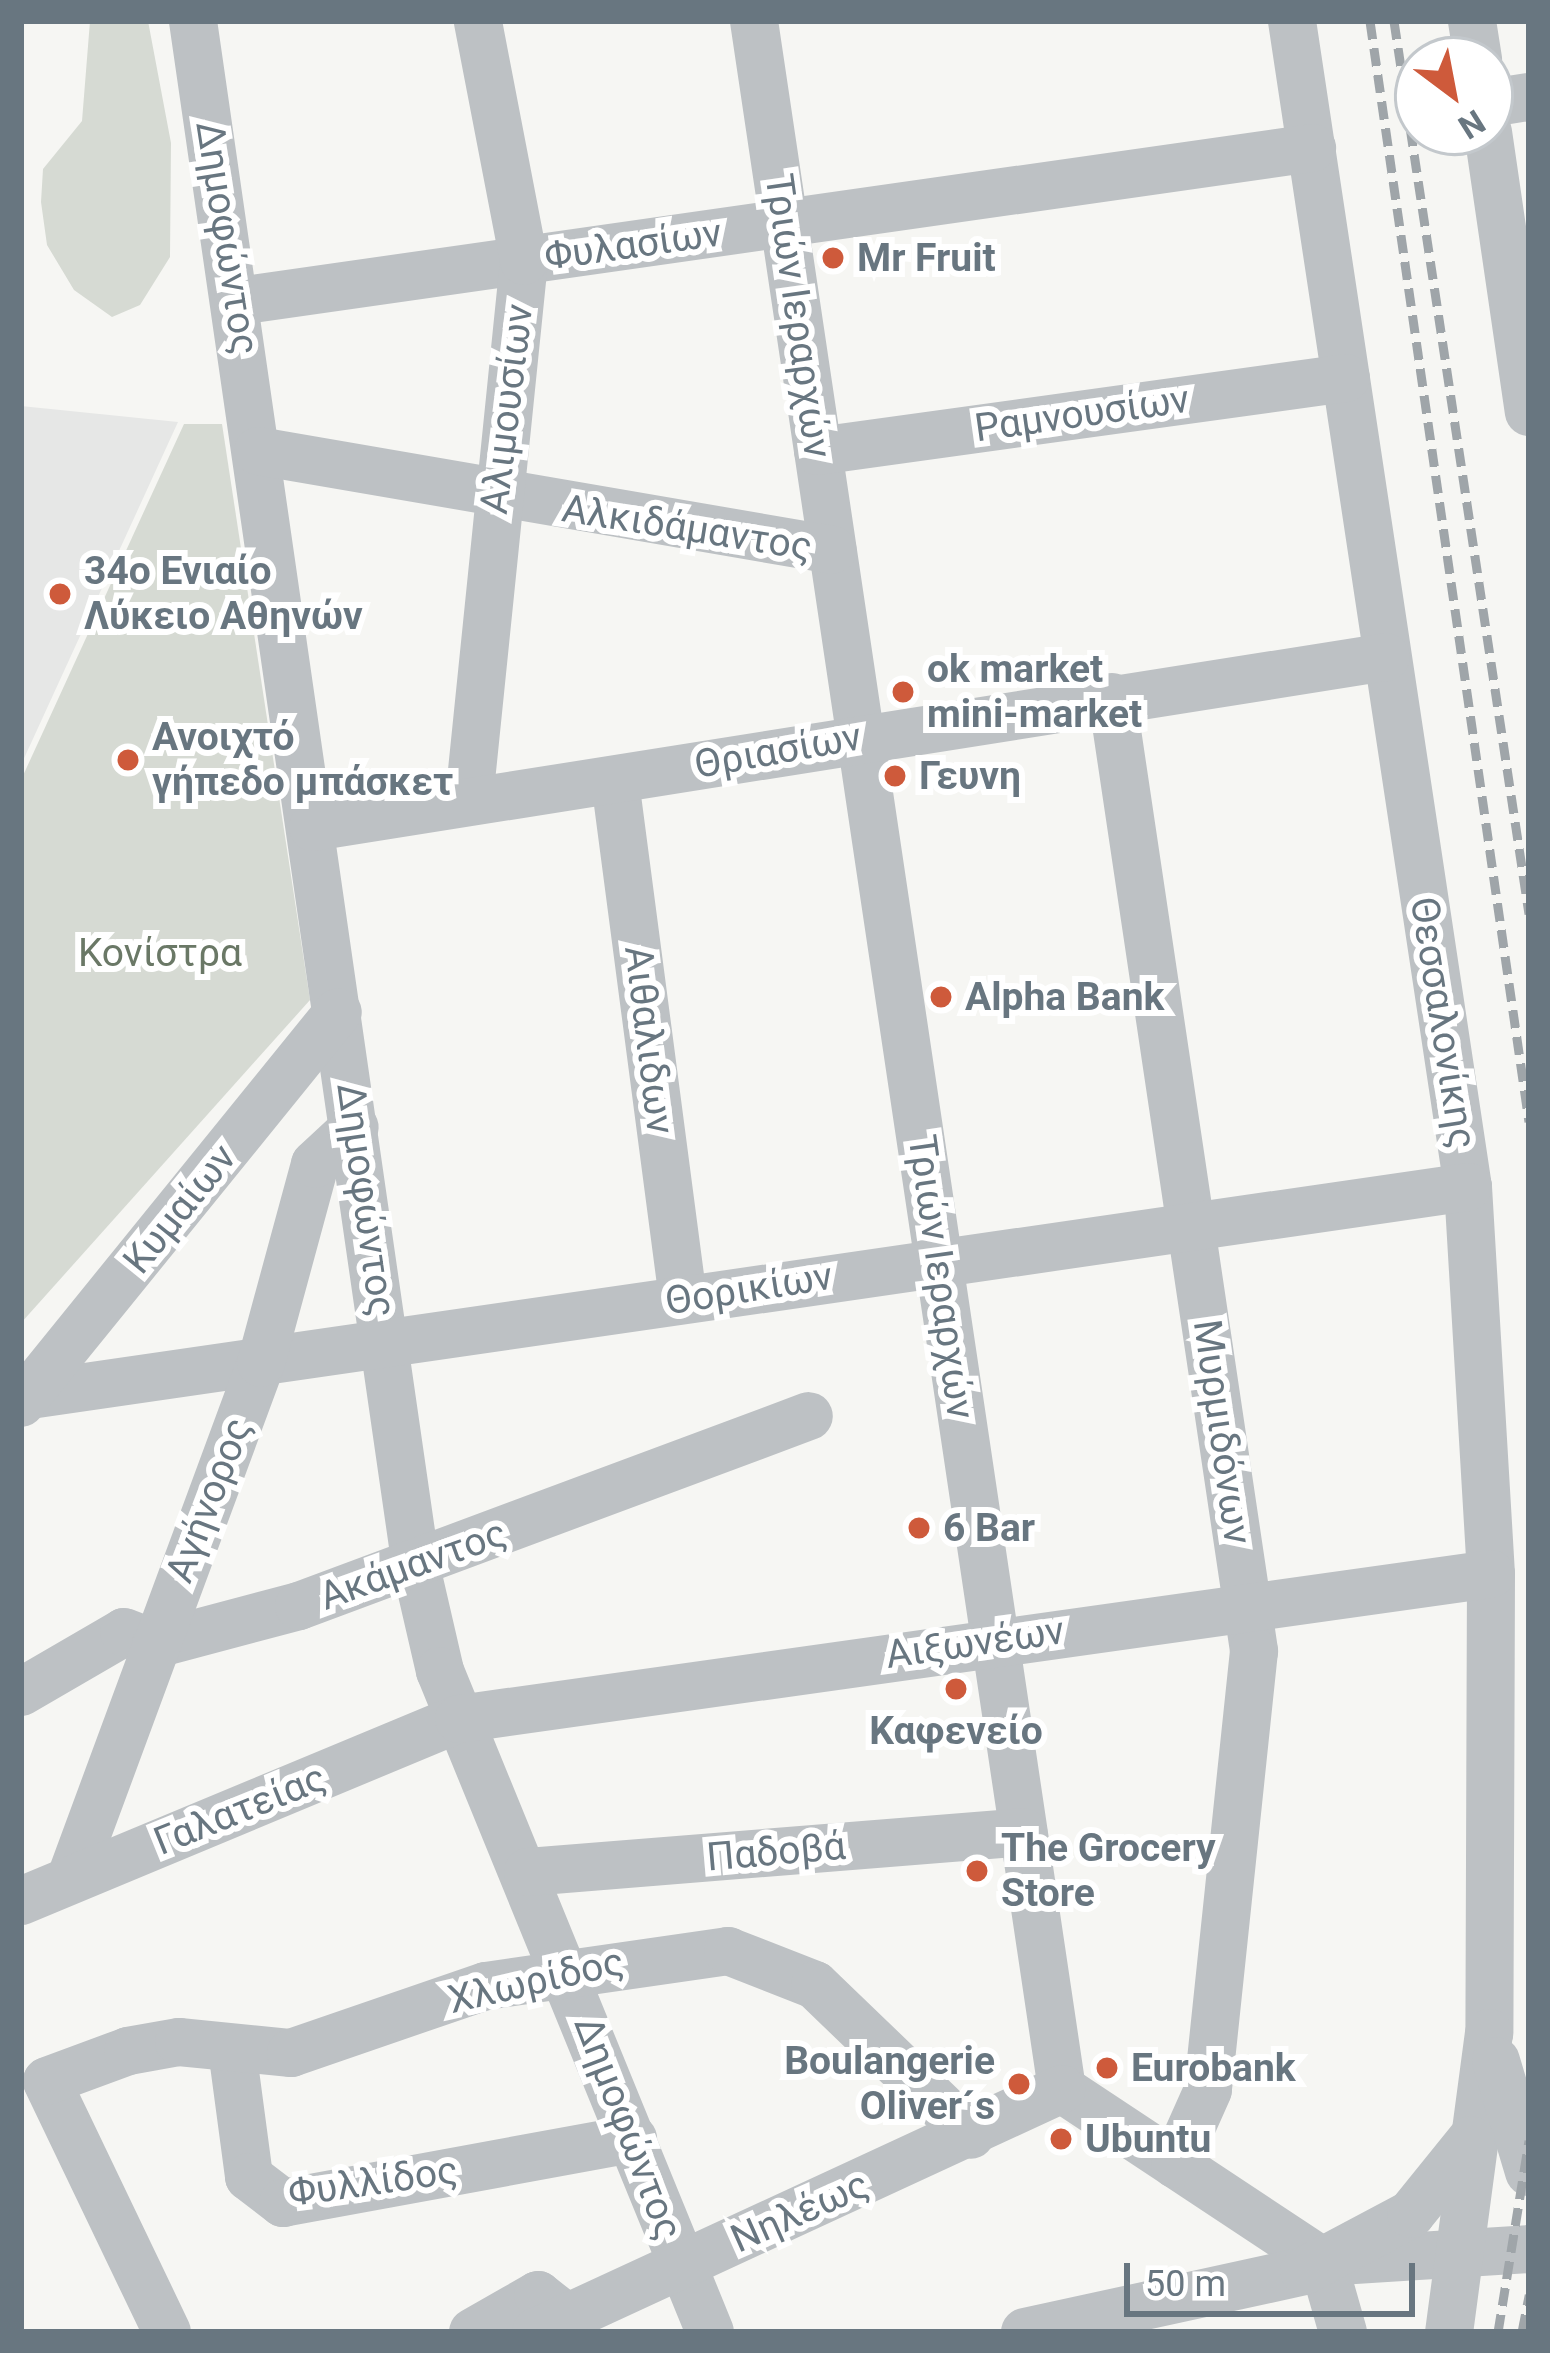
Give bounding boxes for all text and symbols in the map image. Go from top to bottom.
north arrow [1394,36,1514,156]
text: N [1452,102,1492,147]
street label: Δημοφώντος [185,118,269,358]
street label: Τριών Ιεραρχών [755,171,841,461]
street label: Φυλασίων [541,209,725,281]
place label: Mr Fruit [857,235,996,281]
marker: Mr Fruit [820,245,846,271]
street label: Αλιμουσίων [471,301,543,517]
street label: Ραμνουσίων [972,376,1192,452]
street label: Αλκιδάμαντος [559,485,815,571]
place label: 34ο Ενιαίο Λύκειο Αθηνών [84,549,363,640]
marker: 34ο Ενιαίο Λύκειο Αθηνών [47,581,73,607]
place label: ok market mini-market [927,647,1142,738]
marker: ok market mini-market [890,679,916,705]
street label: Θριασίων [691,713,865,789]
place label: Ανοιχτό γήπεδο μπάσκετ [152,715,453,806]
marker: Ανοιχτό γήπεδο μπάσκετ [115,747,141,773]
place label: Γευνη [919,753,1021,799]
marker: Γευνη [882,763,908,789]
street label: Θεσσαλονίκης [1400,894,1486,1152]
park label: Κονίστρα [78,930,242,976]
street label: Αιθαλιδων [614,943,684,1137]
place label: Alpha Bank [965,974,1164,1020]
marker: Alpha Bank [928,984,954,1010]
street label: Δημοφώντος [326,1080,406,1320]
street label: Τριών Ιεραρχών [898,1132,984,1422]
street label: Κυμαίων [114,1135,246,1283]
street label: Θορικίων [662,1253,836,1325]
street label: Μυρμιδόνων [1183,1317,1261,1547]
street label: Αγήνορος [156,1411,262,1589]
place label: 6 Bar [943,1505,1035,1551]
street label: Ακάμαντος [313,1510,513,1620]
marker: 6 Bar [906,1515,932,1541]
street label: Αιξωνέων [883,1607,1067,1679]
marker: Καφενείο [943,1676,969,1702]
place label: Καφενείο [869,1708,1043,1754]
street label: Γαλατείας [147,1754,333,1866]
street label: Παδοβά [705,1823,847,1881]
place label: The Grocery Store [1001,1826,1216,1917]
marker: The Grocery Store [964,1858,990,1884]
street label: Χλωρίδος [444,1938,628,2024]
street label: Δημοφώντος [564,2010,692,2246]
place label: Boulangerie Oliver´s [784,2039,995,2130]
place label: Eurobank [1131,2045,1296,2091]
marker: Eurobank [1094,2055,1120,2081]
marker: Boulangerie Oliver´s [1006,2071,1032,2097]
place label: Ubuntu [1085,2116,1211,2162]
marker: Ubuntu [1048,2126,1074,2152]
street label: Φυλλίδος [285,2147,461,2217]
street label: Νηλέως [724,2161,876,2263]
scale bar [1130,2239,1421,2313]
text: 50 m [1145,2263,1226,2305]

